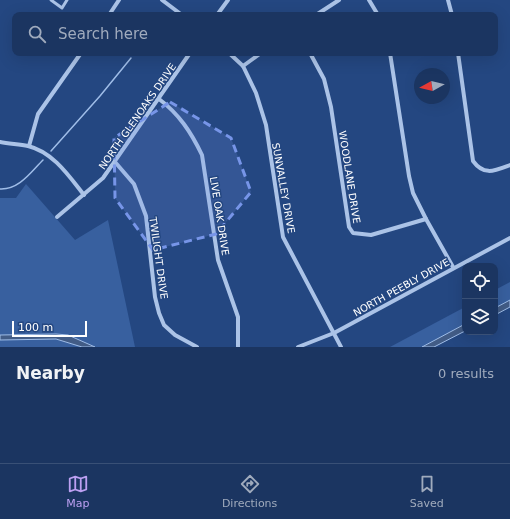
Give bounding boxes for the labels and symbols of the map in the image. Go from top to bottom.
street label: NORTH GLENOAKS DRIVE [97,61,178,171]
north arrow [414,68,450,104]
street label: WOODLANE DRIVE [337,130,362,224]
street label: SUNVALLEY DRIVE [270,142,297,234]
street label: LIVE OAK DRIVE [208,176,231,256]
street label: TWILIGHT DRIVE [147,215,170,300]
street label: NORTH PEEBLY DRIVE [351,256,451,318]
scale bar [12,319,87,338]

